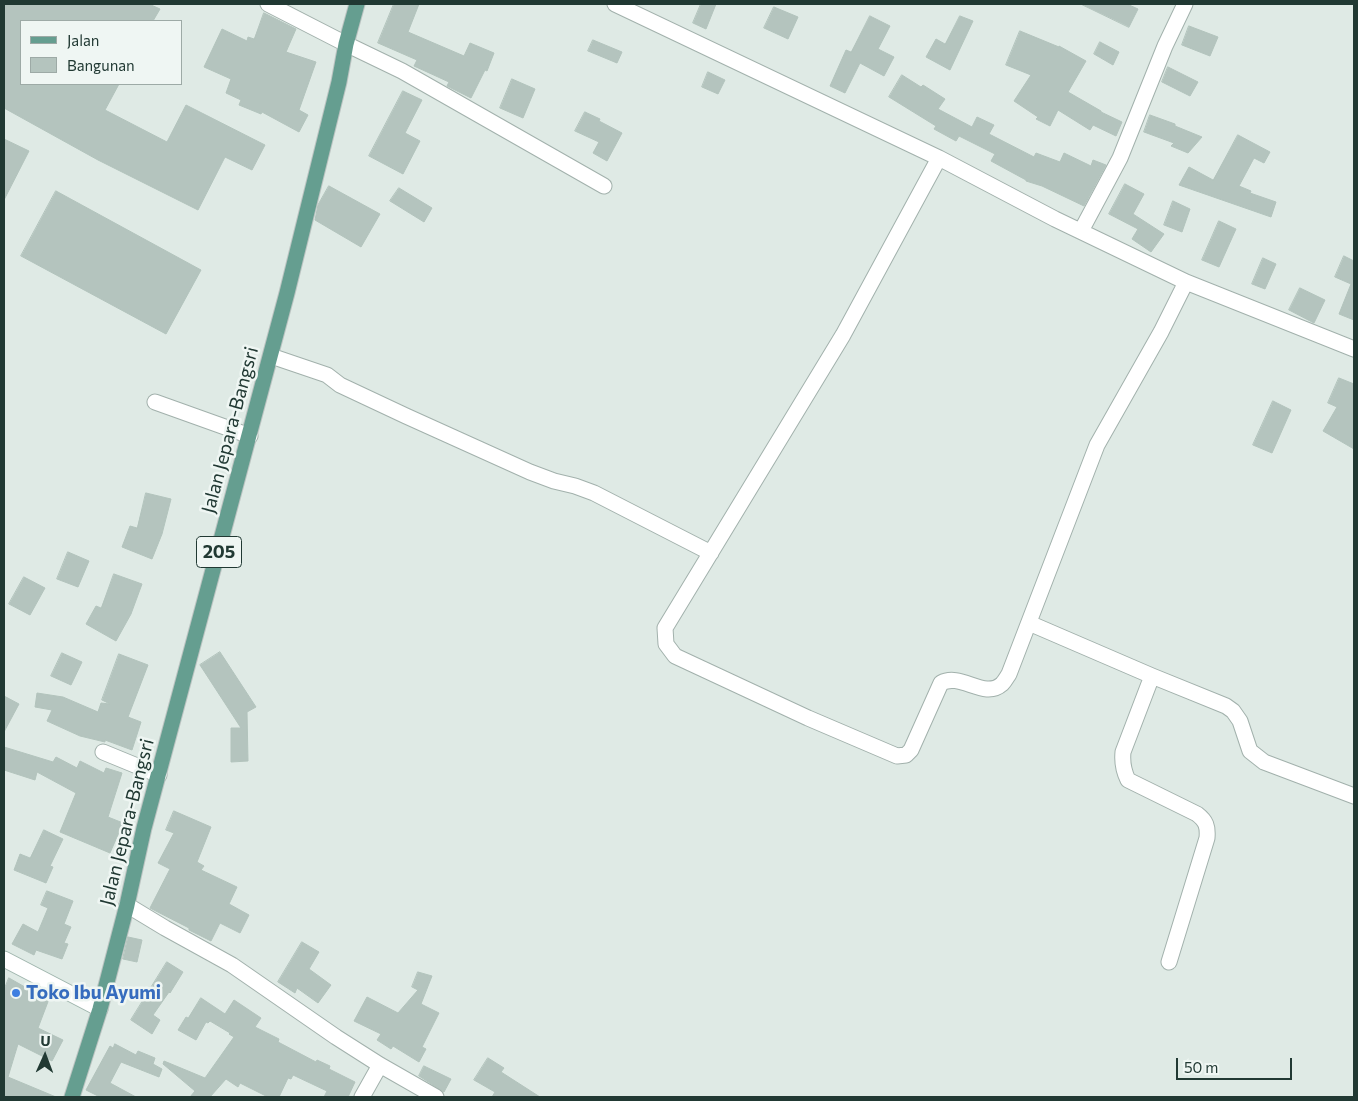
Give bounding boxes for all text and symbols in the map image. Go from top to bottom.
legend [20,20,182,85]
text: Jalan [67,31,99,49]
text: Bangunan [67,56,135,74]
street label: Jalan Jepara-Bangsri [197,344,263,516]
road number: 205 [196,536,242,568]
street label: Jalan Jepara-Bangsri [95,736,159,908]
place label: Toko Ibu Ayumi [26,982,161,1004]
marker: Toko Ibu Ayumi [10,987,22,999]
north arrow [20,1031,70,1081]
text: U [40,1032,51,1049]
scale bar [1178,1048,1294,1080]
text: 50 m [1184,1058,1218,1076]

